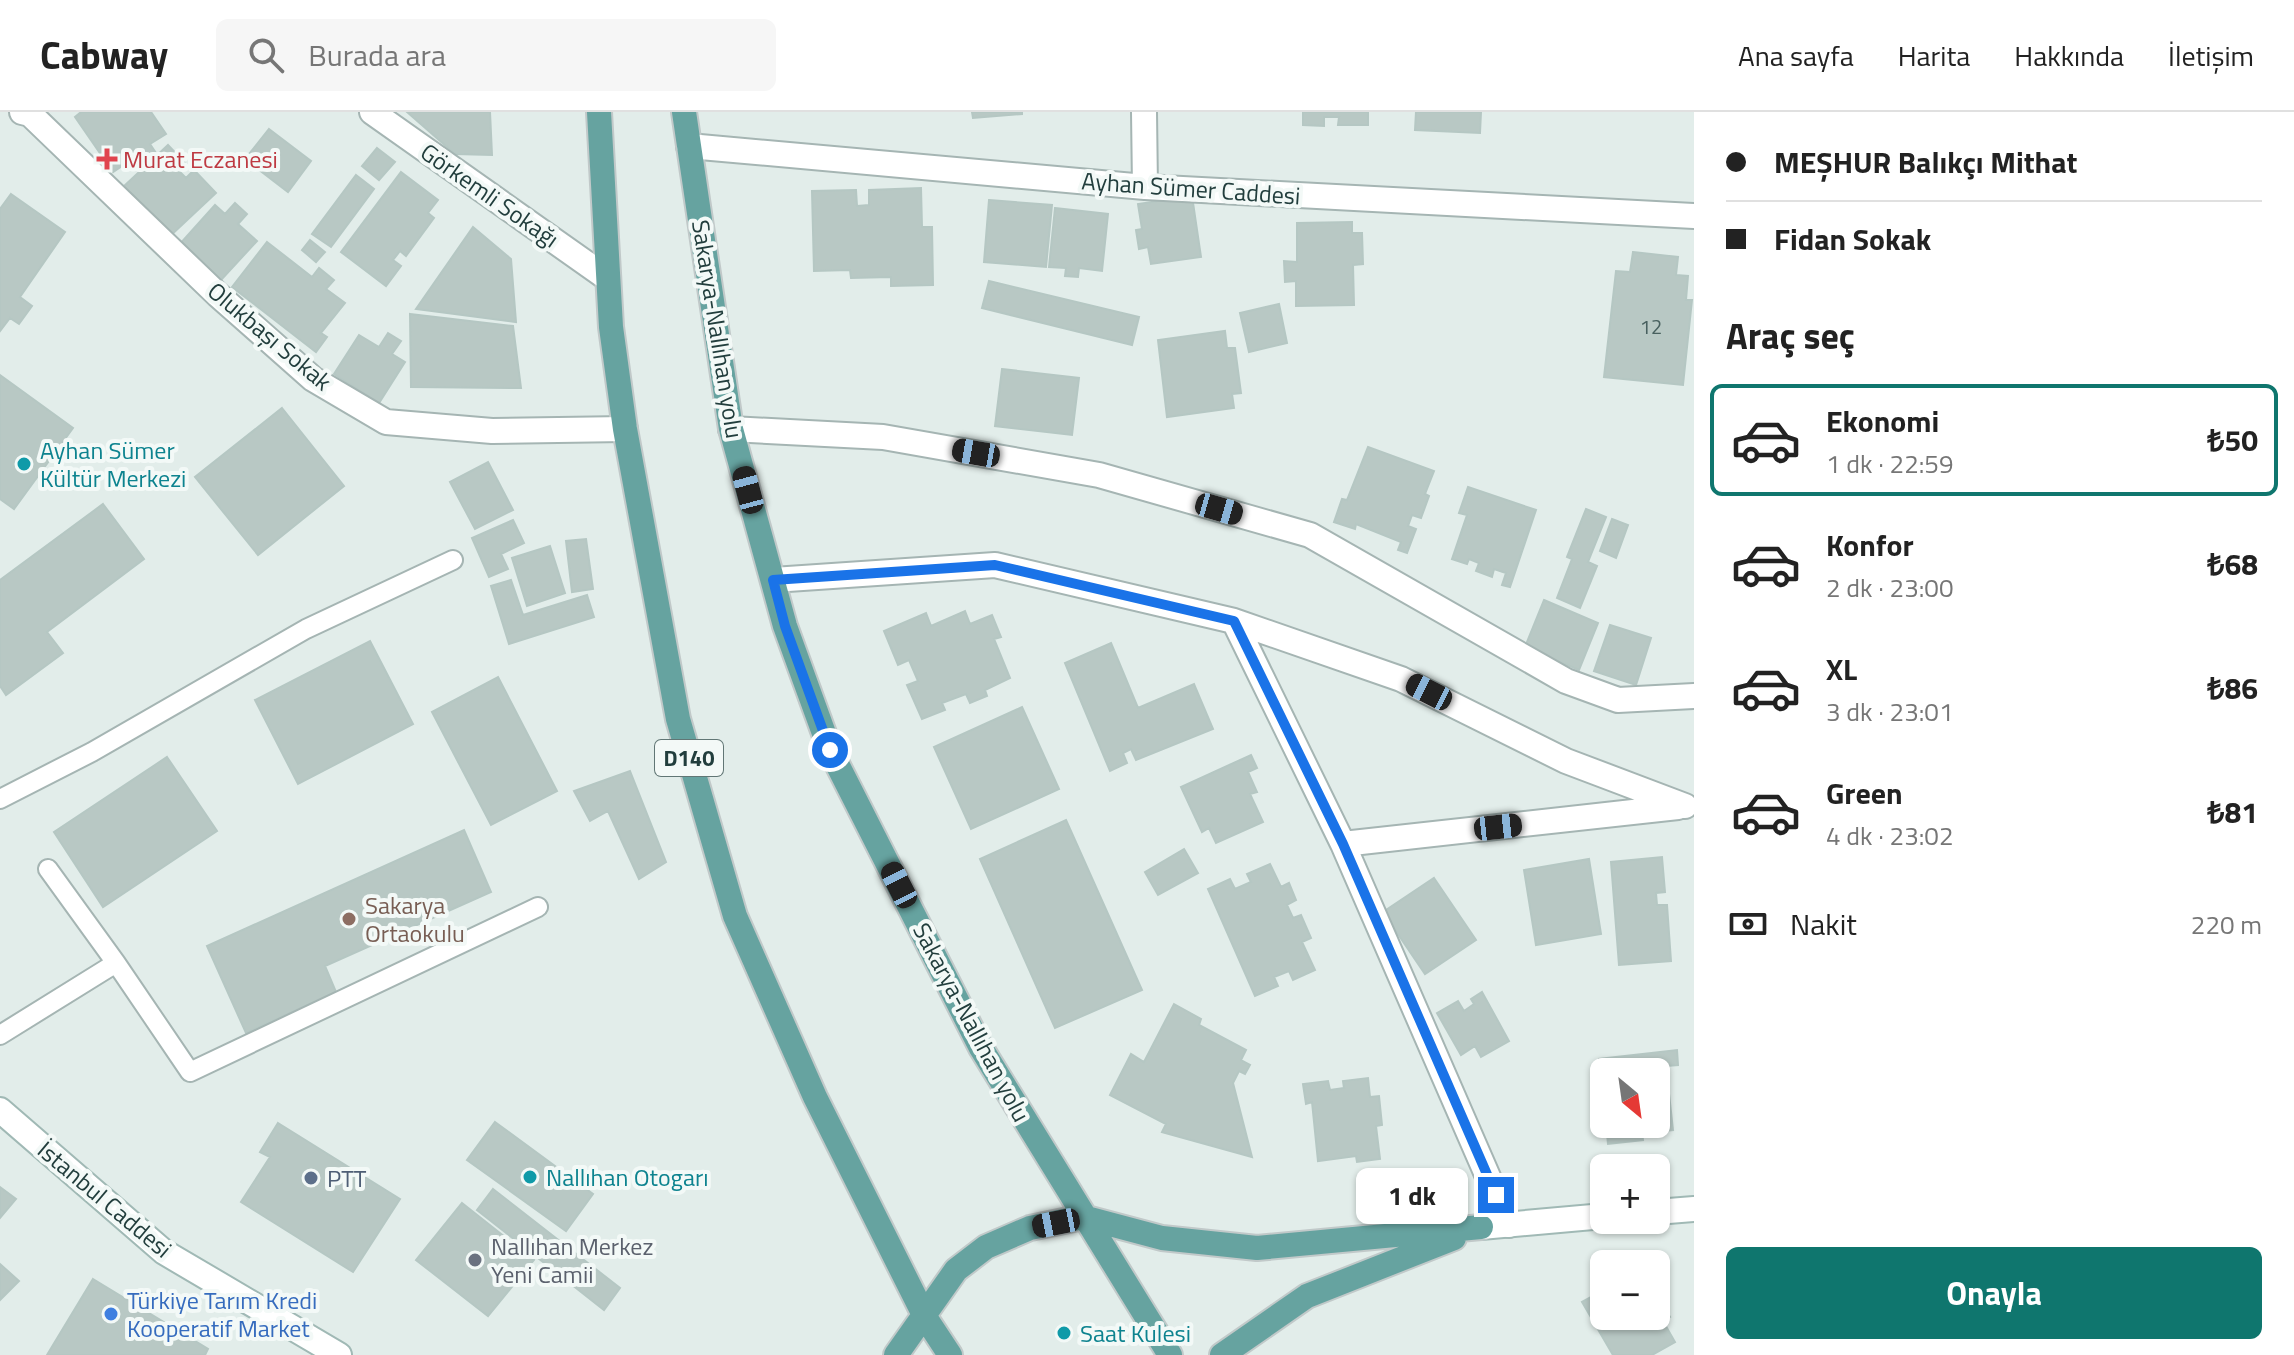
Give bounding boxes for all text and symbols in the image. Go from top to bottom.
search box [216,19,776,91]
text: Cabway [40,26,168,84]
text: Burada ara [308,32,446,78]
icon: search [244,33,288,77]
text: Ana sayfa [1738,34,1854,77]
text: Harita [1898,34,1970,77]
text: Hakkında [2014,34,2124,77]
text: İletişim [2168,34,2254,77]
street label: Görkemli Sokağı [413,134,567,256]
text: MEŞHUR Balıkçı Mithat [1774,139,2077,185]
place label: Murat Eczanesi [123,141,278,177]
marker: Murat Eczanesi [98,150,116,168]
street label: Ayhan Sümer Caddesi [1080,162,1302,214]
text: Fidan Sokak [1774,216,1931,262]
street label: Sakarya-Nallıhan yolu [683,217,753,441]
street label: Olukbaşı Sokak [200,273,340,399]
text: Araç seç [1726,308,1855,363]
house number: 12 [1640,311,1662,342]
text: Ekonomi [1826,398,1939,444]
icon: car [1730,404,1802,476]
text: ₺50 [2207,417,2258,463]
place label: Ayhan Sümer Kültür Merkezi [40,432,186,496]
car [950,437,1002,469]
text: 1 dk · 22:59 [1826,444,1953,483]
marker: Ayhan Sümer Kültür Merkezi [15,455,33,473]
car [730,464,766,516]
car [1193,491,1245,527]
text: Konfor [1826,522,1914,568]
icon: car [1730,528,1802,600]
text: ₺68 [2207,541,2258,587]
text: 2 dk · 23:00 [1826,568,1953,607]
text: XL [1826,646,1857,692]
icon: car [1730,652,1802,724]
text: ₺86 [2207,665,2258,711]
car [1402,670,1456,714]
text: 3 dk · 23:01 [1826,692,1953,731]
route start [812,732,848,768]
road number: D140 [655,740,723,776]
text: Green [1826,770,1903,816]
icon: car [1730,776,1802,848]
text: ₺81 [2207,789,2258,835]
car [1473,813,1523,841]
text: 4 dk · 23:02 [1826,816,1953,855]
car [877,858,921,912]
place label: Sakarya Ortaokulu [365,887,465,951]
text: Nakit [1790,901,1857,947]
icon: cash [1726,902,1770,946]
text: 220 m [2191,905,2262,944]
marker: Sakarya Ortaokulu [340,910,358,928]
street label: Sakarya-Nallıhan yolu [904,916,1040,1128]
north arrow [1590,1058,1670,1138]
map controls [1590,1058,1670,1330]
street label: İstanbul Caddesi [30,1132,180,1266]
button: + [1590,1154,1670,1234]
place label: Nallıhan Otogarı [546,1159,709,1195]
place label: PTT [327,1160,367,1196]
callout: 1 dk [1356,1167,1468,1223]
marker: Nallıhan Otogarı [521,1168,539,1186]
marker: PTT [302,1169,320,1187]
text: 1 dk [1388,1176,1436,1215]
route end [1478,1177,1514,1213]
car [1030,1207,1082,1239]
place label: Nallıhan Merkez Yeni Camii [491,1228,653,1292]
button: Onayla [1726,1247,2262,1339]
button: − [1590,1250,1670,1330]
marker: Nallıhan Merkez Yeni Camii [466,1251,484,1269]
place label: Türkiye Tarım Kredi Kooperatif Market [127,1282,317,1346]
marker: Türkiye Tarım Kredi Kooperatif Market [102,1305,120,1323]
place label: Saat Kulesi [1080,1315,1191,1351]
marker: Saat Kulesi [1055,1324,1073,1342]

